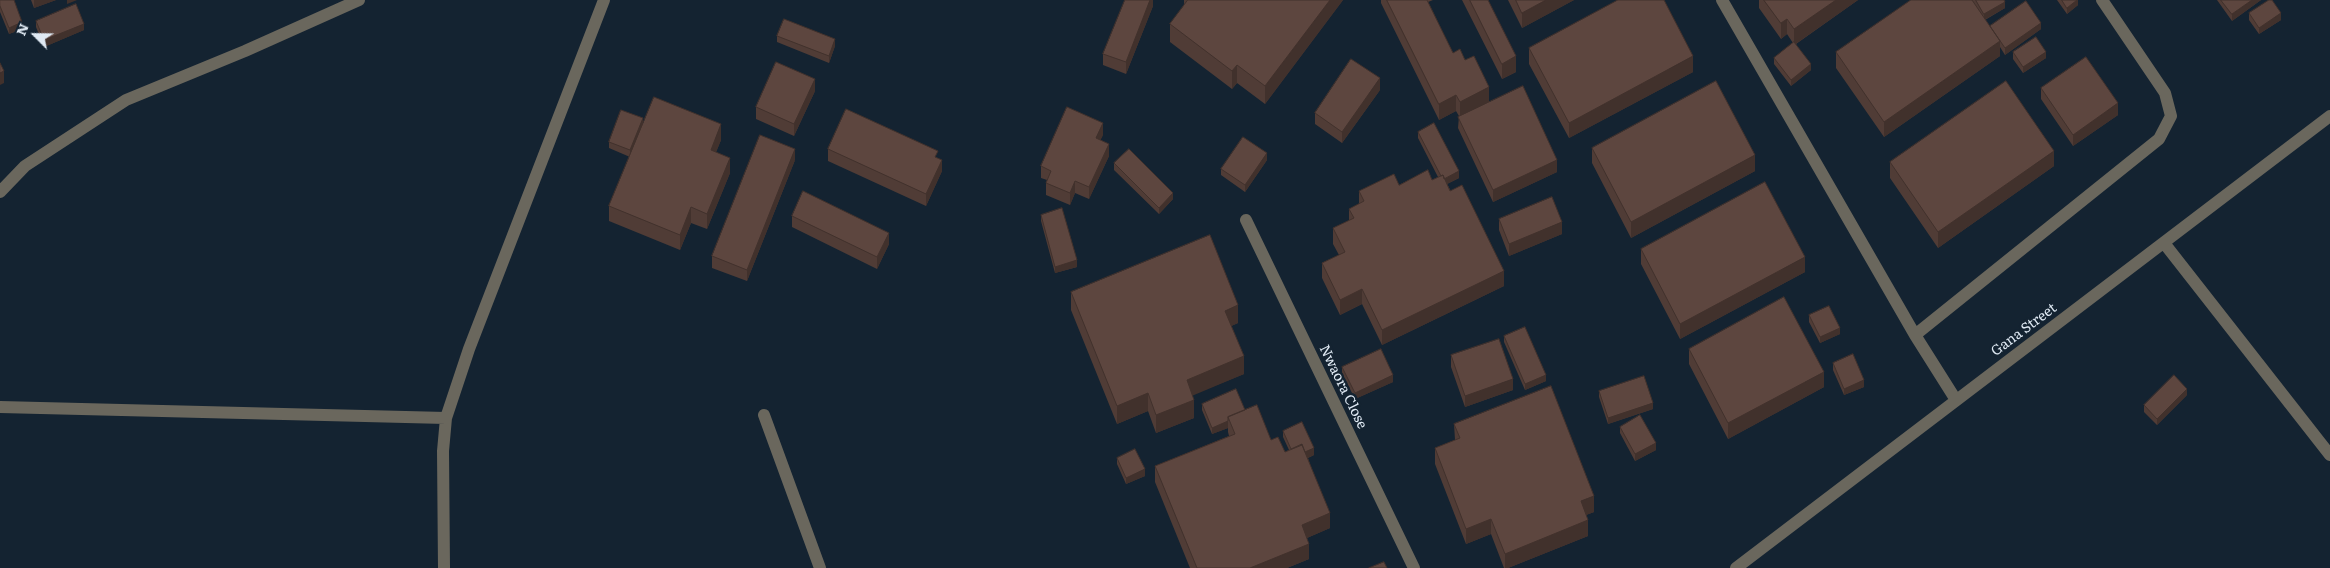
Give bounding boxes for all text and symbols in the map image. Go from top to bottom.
north arrow [10,10,60,60]
text: N [10,20,33,38]
street label: Gana Street [1988,300,2060,360]
street label: Nwaora Close [1315,342,1371,432]

